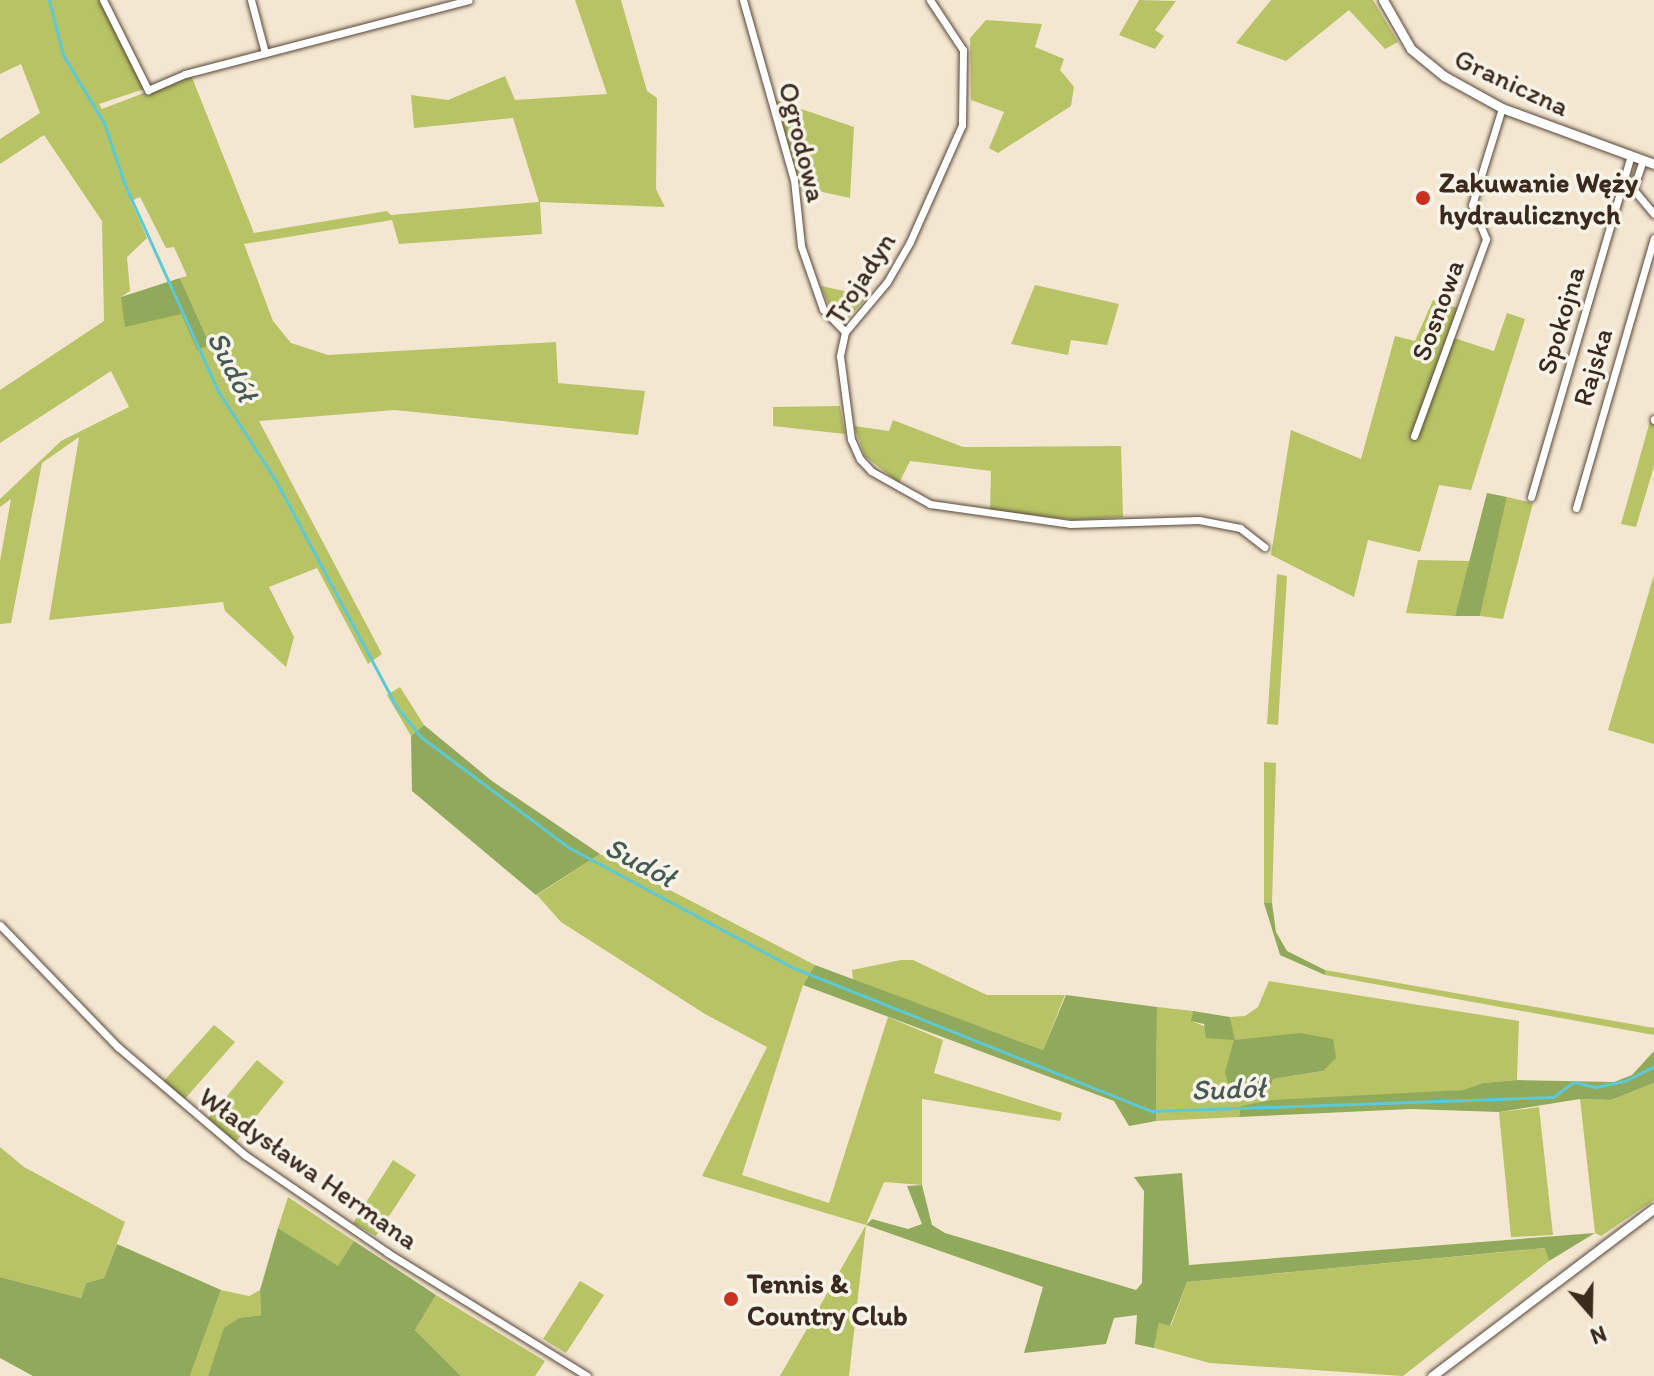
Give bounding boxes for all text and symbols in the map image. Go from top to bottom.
street label: Graniczna [1449,41,1575,123]
street label: Ogrodowa [772,78,834,206]
place label: Zakuwanie Węży hydraulicznych [1439,165,1638,231]
marker: Zakuwanie Węży hydraulicznych [1414,189,1432,207]
street label: Trojadyn [818,226,902,330]
street label: Sosnowa [1403,255,1471,365]
street label: Spokojna [1529,262,1591,378]
street label: Rajska [1565,324,1619,410]
water label: Sudół [199,325,265,407]
water label: Sudół [599,829,681,895]
water label: Sudół [1190,1070,1266,1108]
street label: Władysława Hermana [193,1080,425,1256]
place label: Tennis & Country Club [747,1266,907,1332]
north arrow [1550,1272,1630,1352]
marker: Tennis & Country Club [722,1290,740,1308]
text: N [1587,1320,1610,1350]

